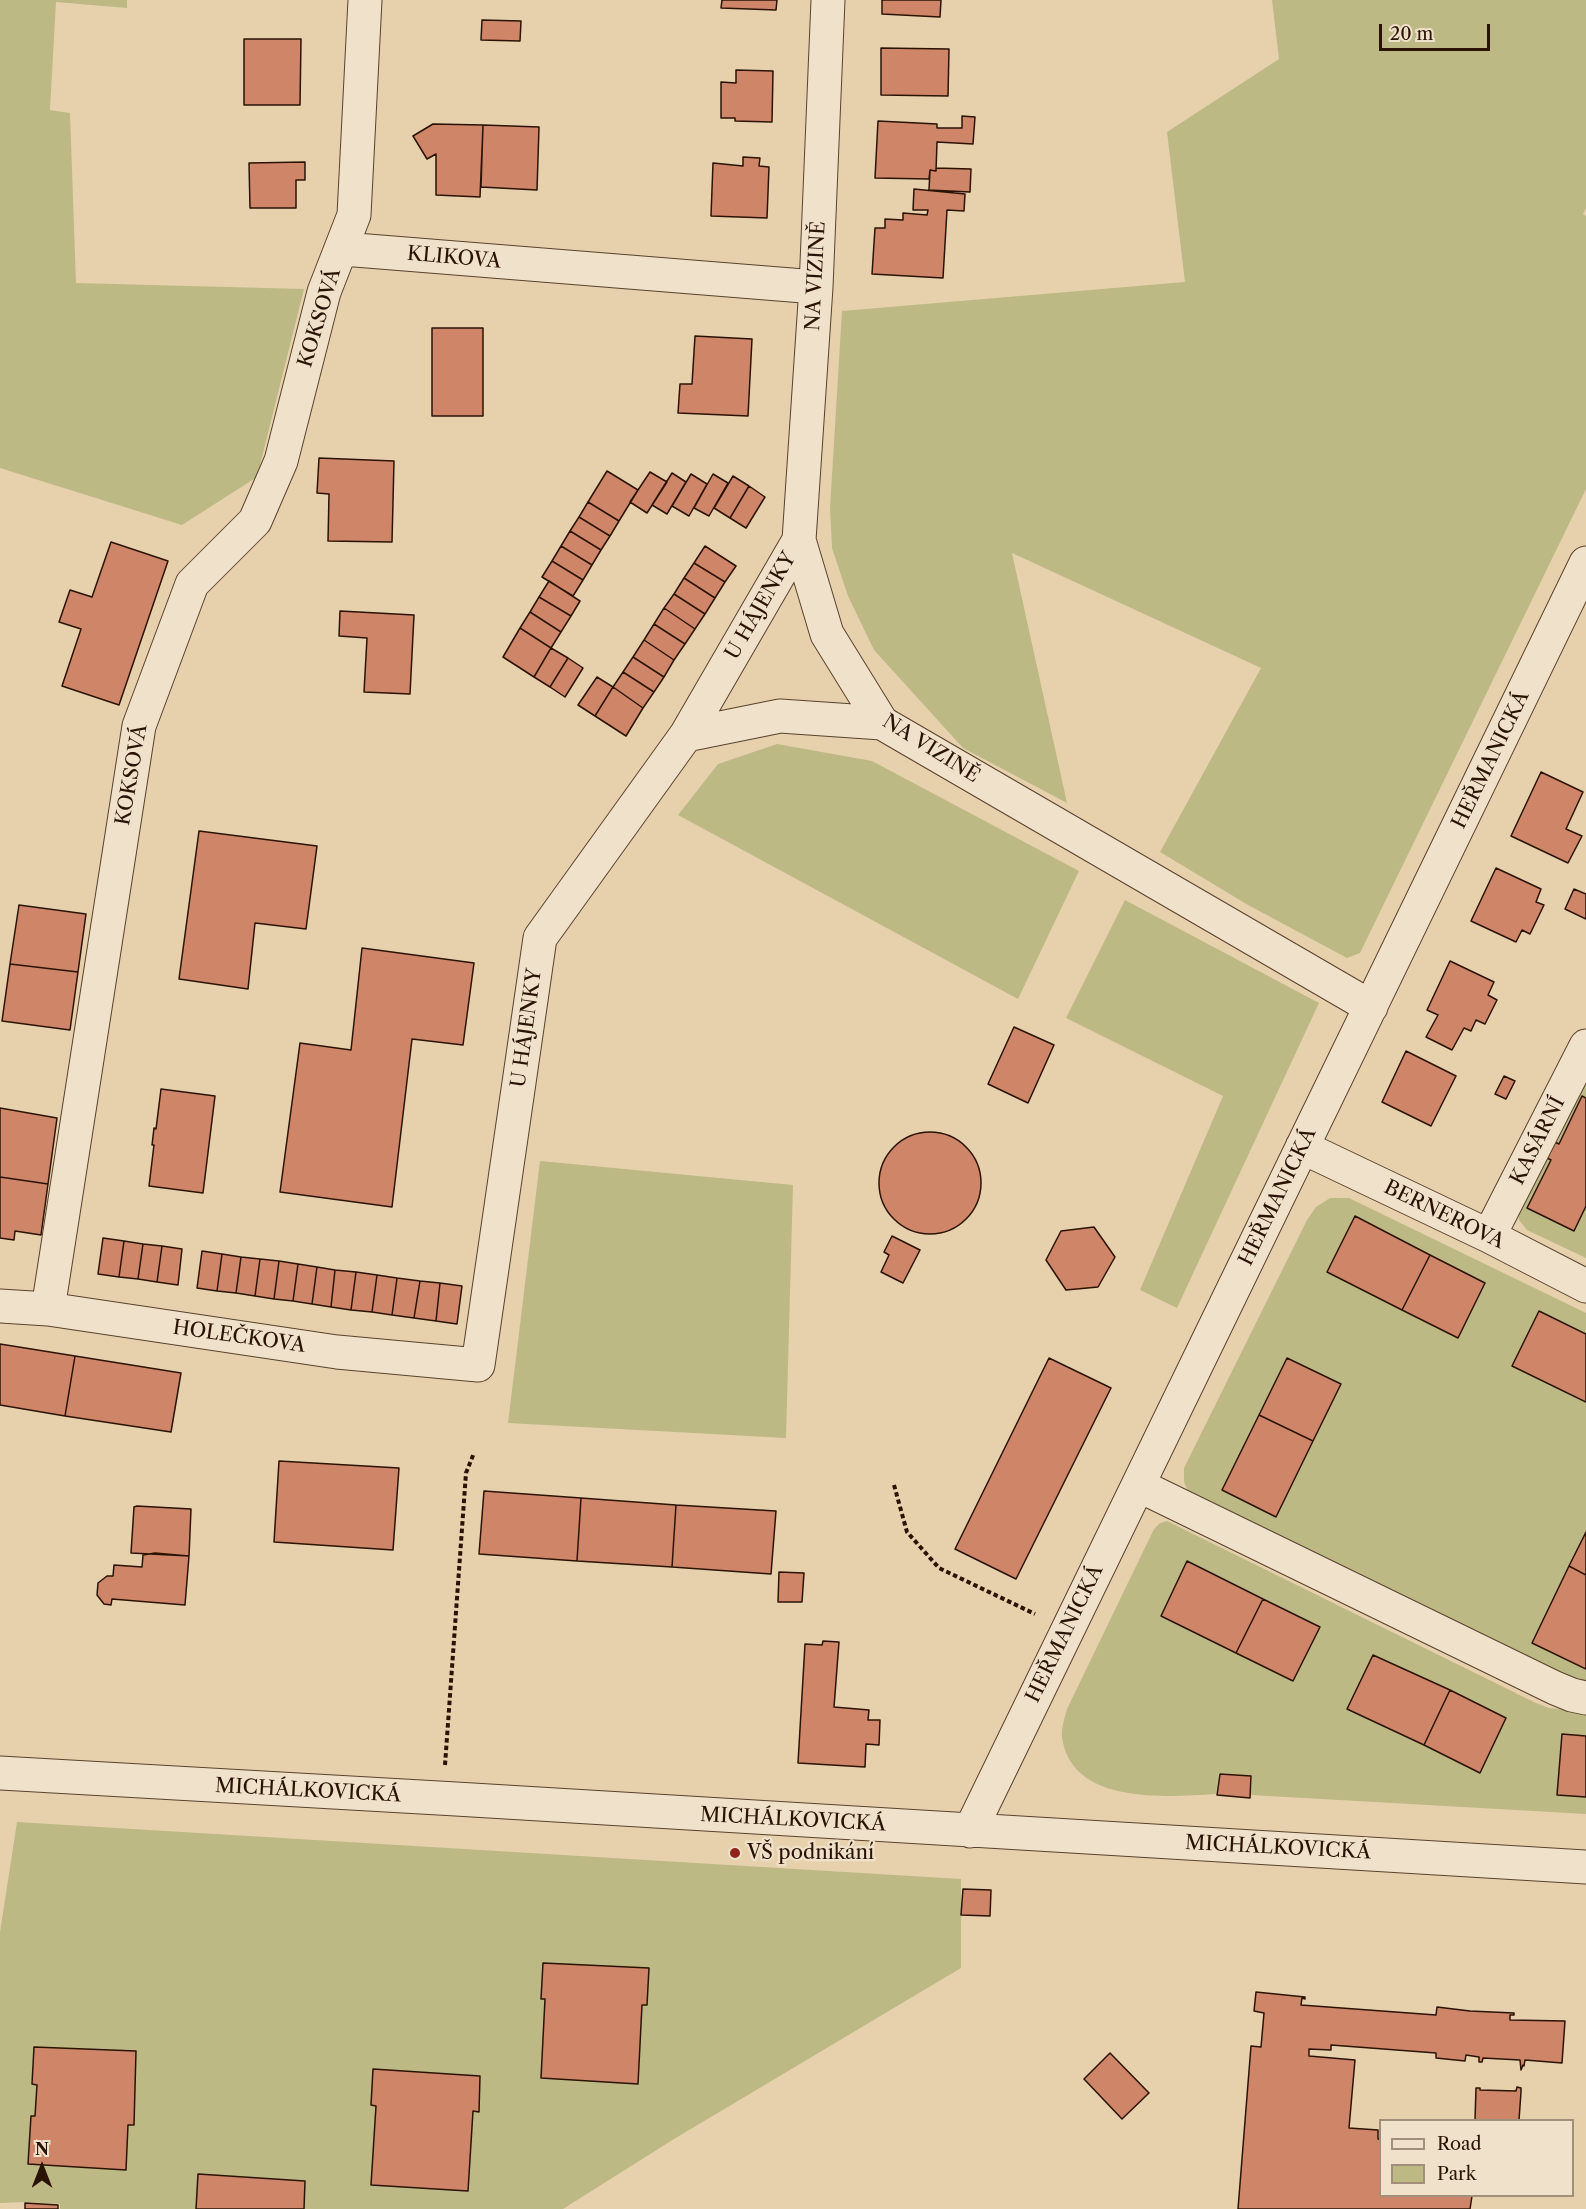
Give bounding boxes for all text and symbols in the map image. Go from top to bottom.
scale bar [1382,12,1493,50]
text: 20 m [1390,23,1433,45]
street label: NA VIZINĚ [801,221,831,331]
street label: KLIKOVA [406,242,502,274]
street label: KOKSOVÁ [294,266,346,370]
street label: U HÁJENKY [721,548,801,664]
street label: HEŘMANICKÁ [1447,687,1535,833]
street label: NA VIZINĚ [878,710,984,788]
street label: KOKSOVÁ [111,723,153,827]
street label: U HÁJENKY [507,967,547,1089]
street label: KASÁRNÍ [1506,1093,1570,1189]
street label: HEŘMANICKÁ [1234,1124,1322,1270]
street label: BERNEROVA [1380,1176,1508,1254]
street label: HOLEČKOVA [171,1316,307,1358]
street label: HEŘMANICKÁ [1021,1561,1109,1707]
street label: MICHÁLKOVICKÁ [215,1774,401,1808]
street label: MICHÁLKOVICKÁ [700,1803,886,1837]
street label: MICHÁLKOVICKÁ [1185,1831,1371,1865]
place label: VŠ podnikání [747,1841,874,1865]
marker: VŠ podnikání [728,1846,742,1860]
legend [1379,2119,1574,2197]
text: Road [1437,2133,1482,2155]
north arrow [12,2137,72,2197]
text: N [35,2139,49,2159]
text: Park [1437,2163,1476,2185]

